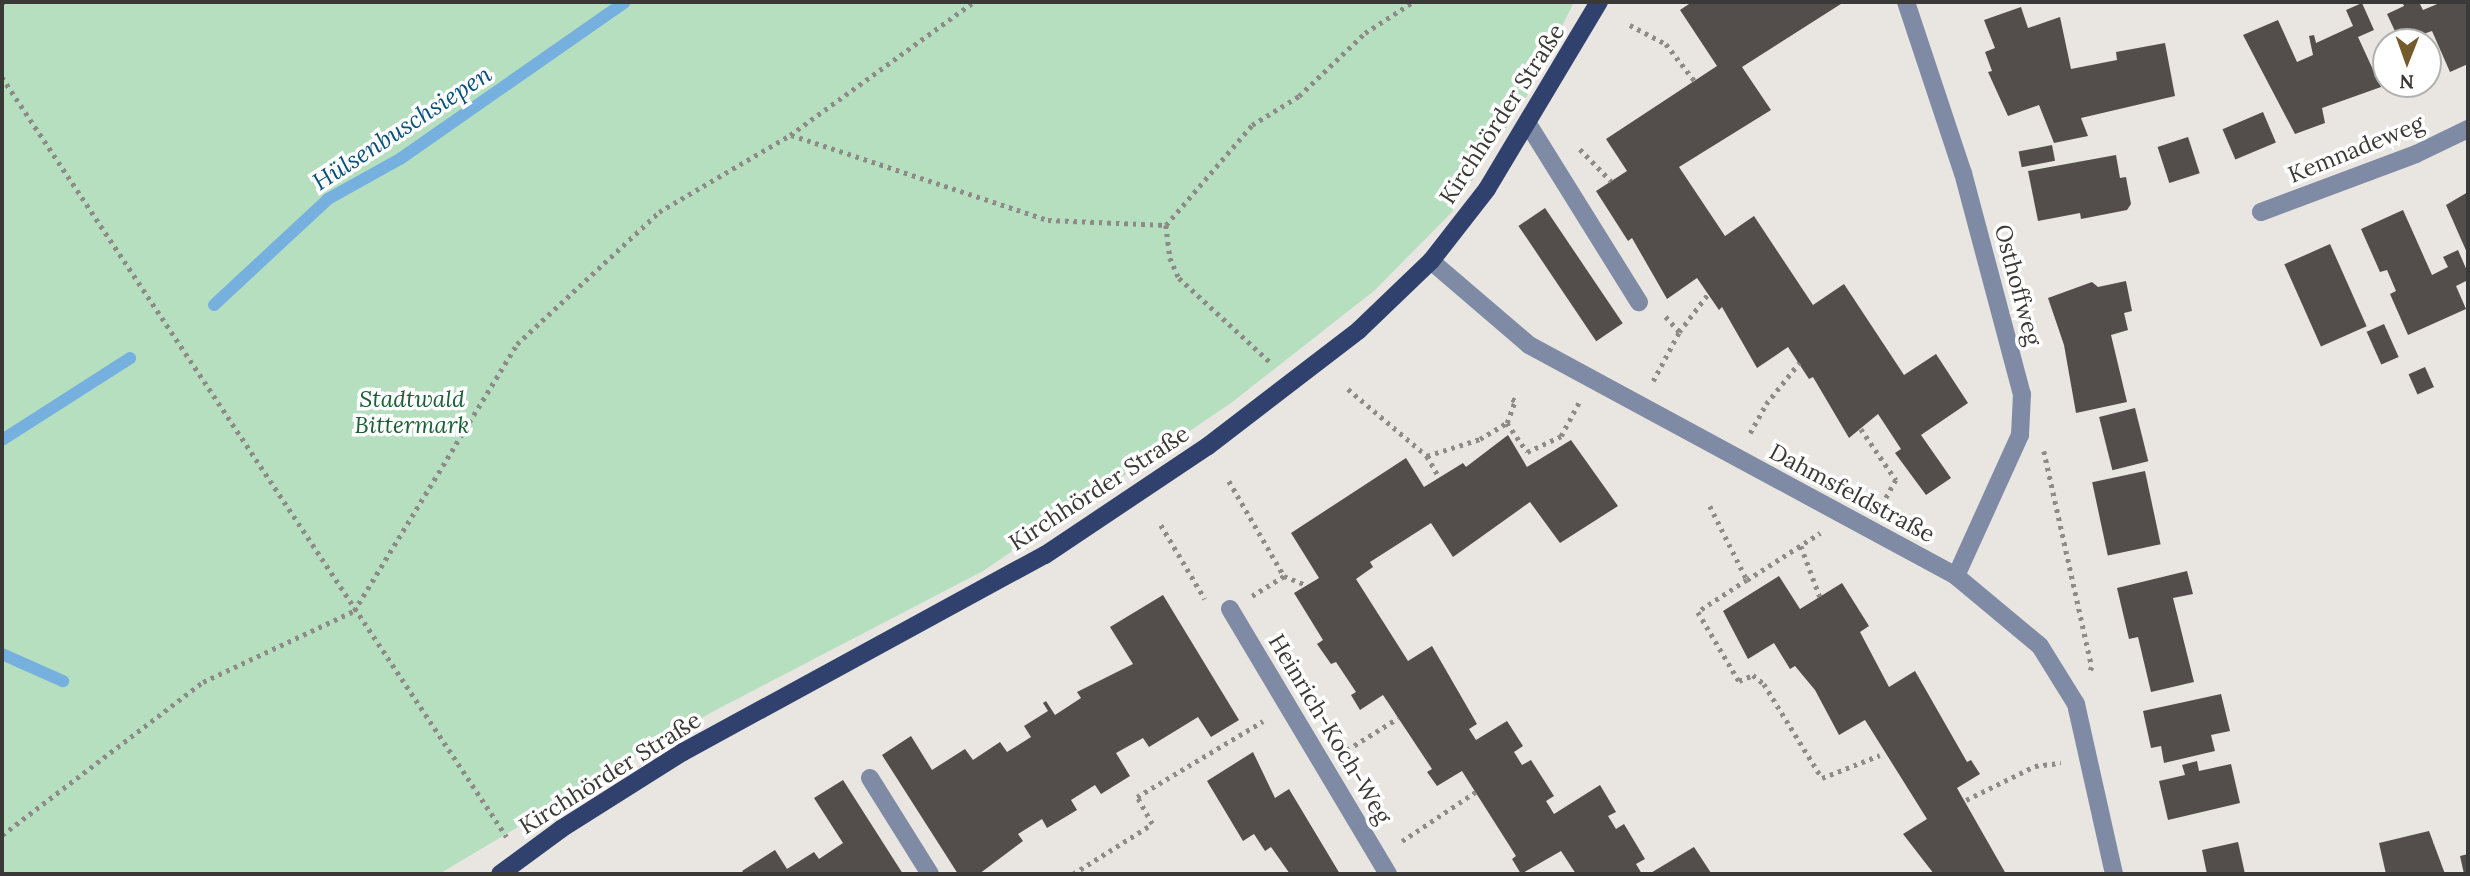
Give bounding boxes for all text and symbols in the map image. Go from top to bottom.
street label: Kirchhörder Straße [1434,19,1570,209]
north arrow [2372,28,2442,98]
water label: Hülsenbuschsiepen [307,60,497,196]
text: N [2399,70,2414,94]
street label: Kemnadeweg [2284,109,2428,189]
street label: Osthoffweg [1989,221,2047,349]
park label: Stadtwald Bittermark [355,385,469,439]
street label: Kirchhörder Straße [1004,420,1194,556]
street label: Dahmsfeldstraße [1765,438,1939,548]
street label: Heinrich-Koch-Weg [1263,629,1397,829]
street label: Kirchhörder Straße [514,706,706,840]

